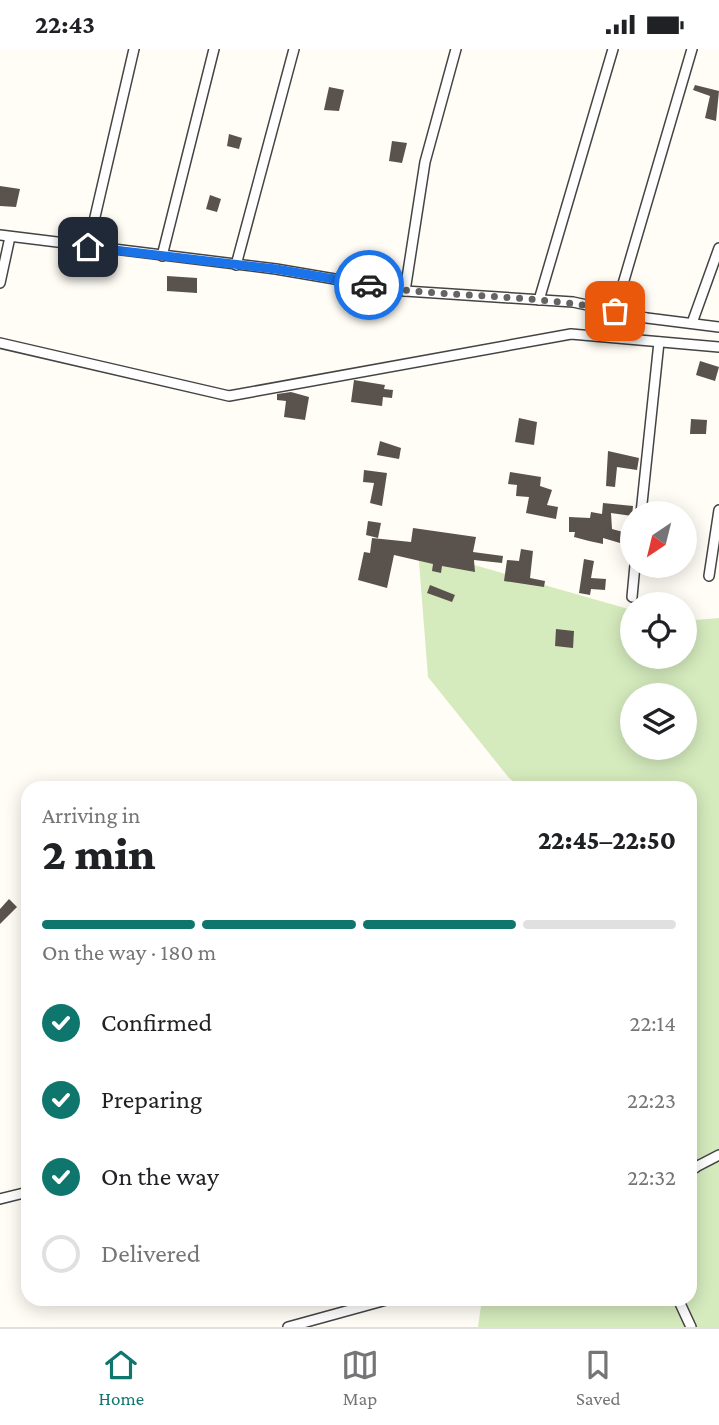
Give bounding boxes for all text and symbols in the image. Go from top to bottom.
text: 22:43 [35,10,95,39]
pin [58,217,118,277]
icon: home [69,228,107,266]
courier [334,250,404,320]
icon: car [350,266,388,304]
pin [585,281,645,341]
icon: bag [596,292,634,330]
north arrow [620,501,696,577]
map controls [620,501,697,760]
button: locate [620,592,697,669]
button: layers [620,683,697,760]
text: Arriving in [42,802,140,828]
text: 22:45–22:50 [538,826,676,855]
text: 2 min [42,828,156,879]
text: On the way · 180 m [42,939,216,965]
icon: check [42,1004,80,1042]
text: Confirmed [101,1008,212,1037]
text: 22:14 [630,1010,676,1036]
icon: check [42,1081,80,1119]
text: Preparing [101,1085,202,1114]
text: 22:23 [627,1087,676,1113]
icon: check [42,1158,80,1196]
text: On the way [101,1162,219,1191]
text: 22:32 [627,1164,676,1190]
text: Delivered [101,1239,200,1268]
tab: Home [98,1346,144,1409]
tab: Map [341,1346,379,1409]
tab: Saved [576,1346,621,1409]

